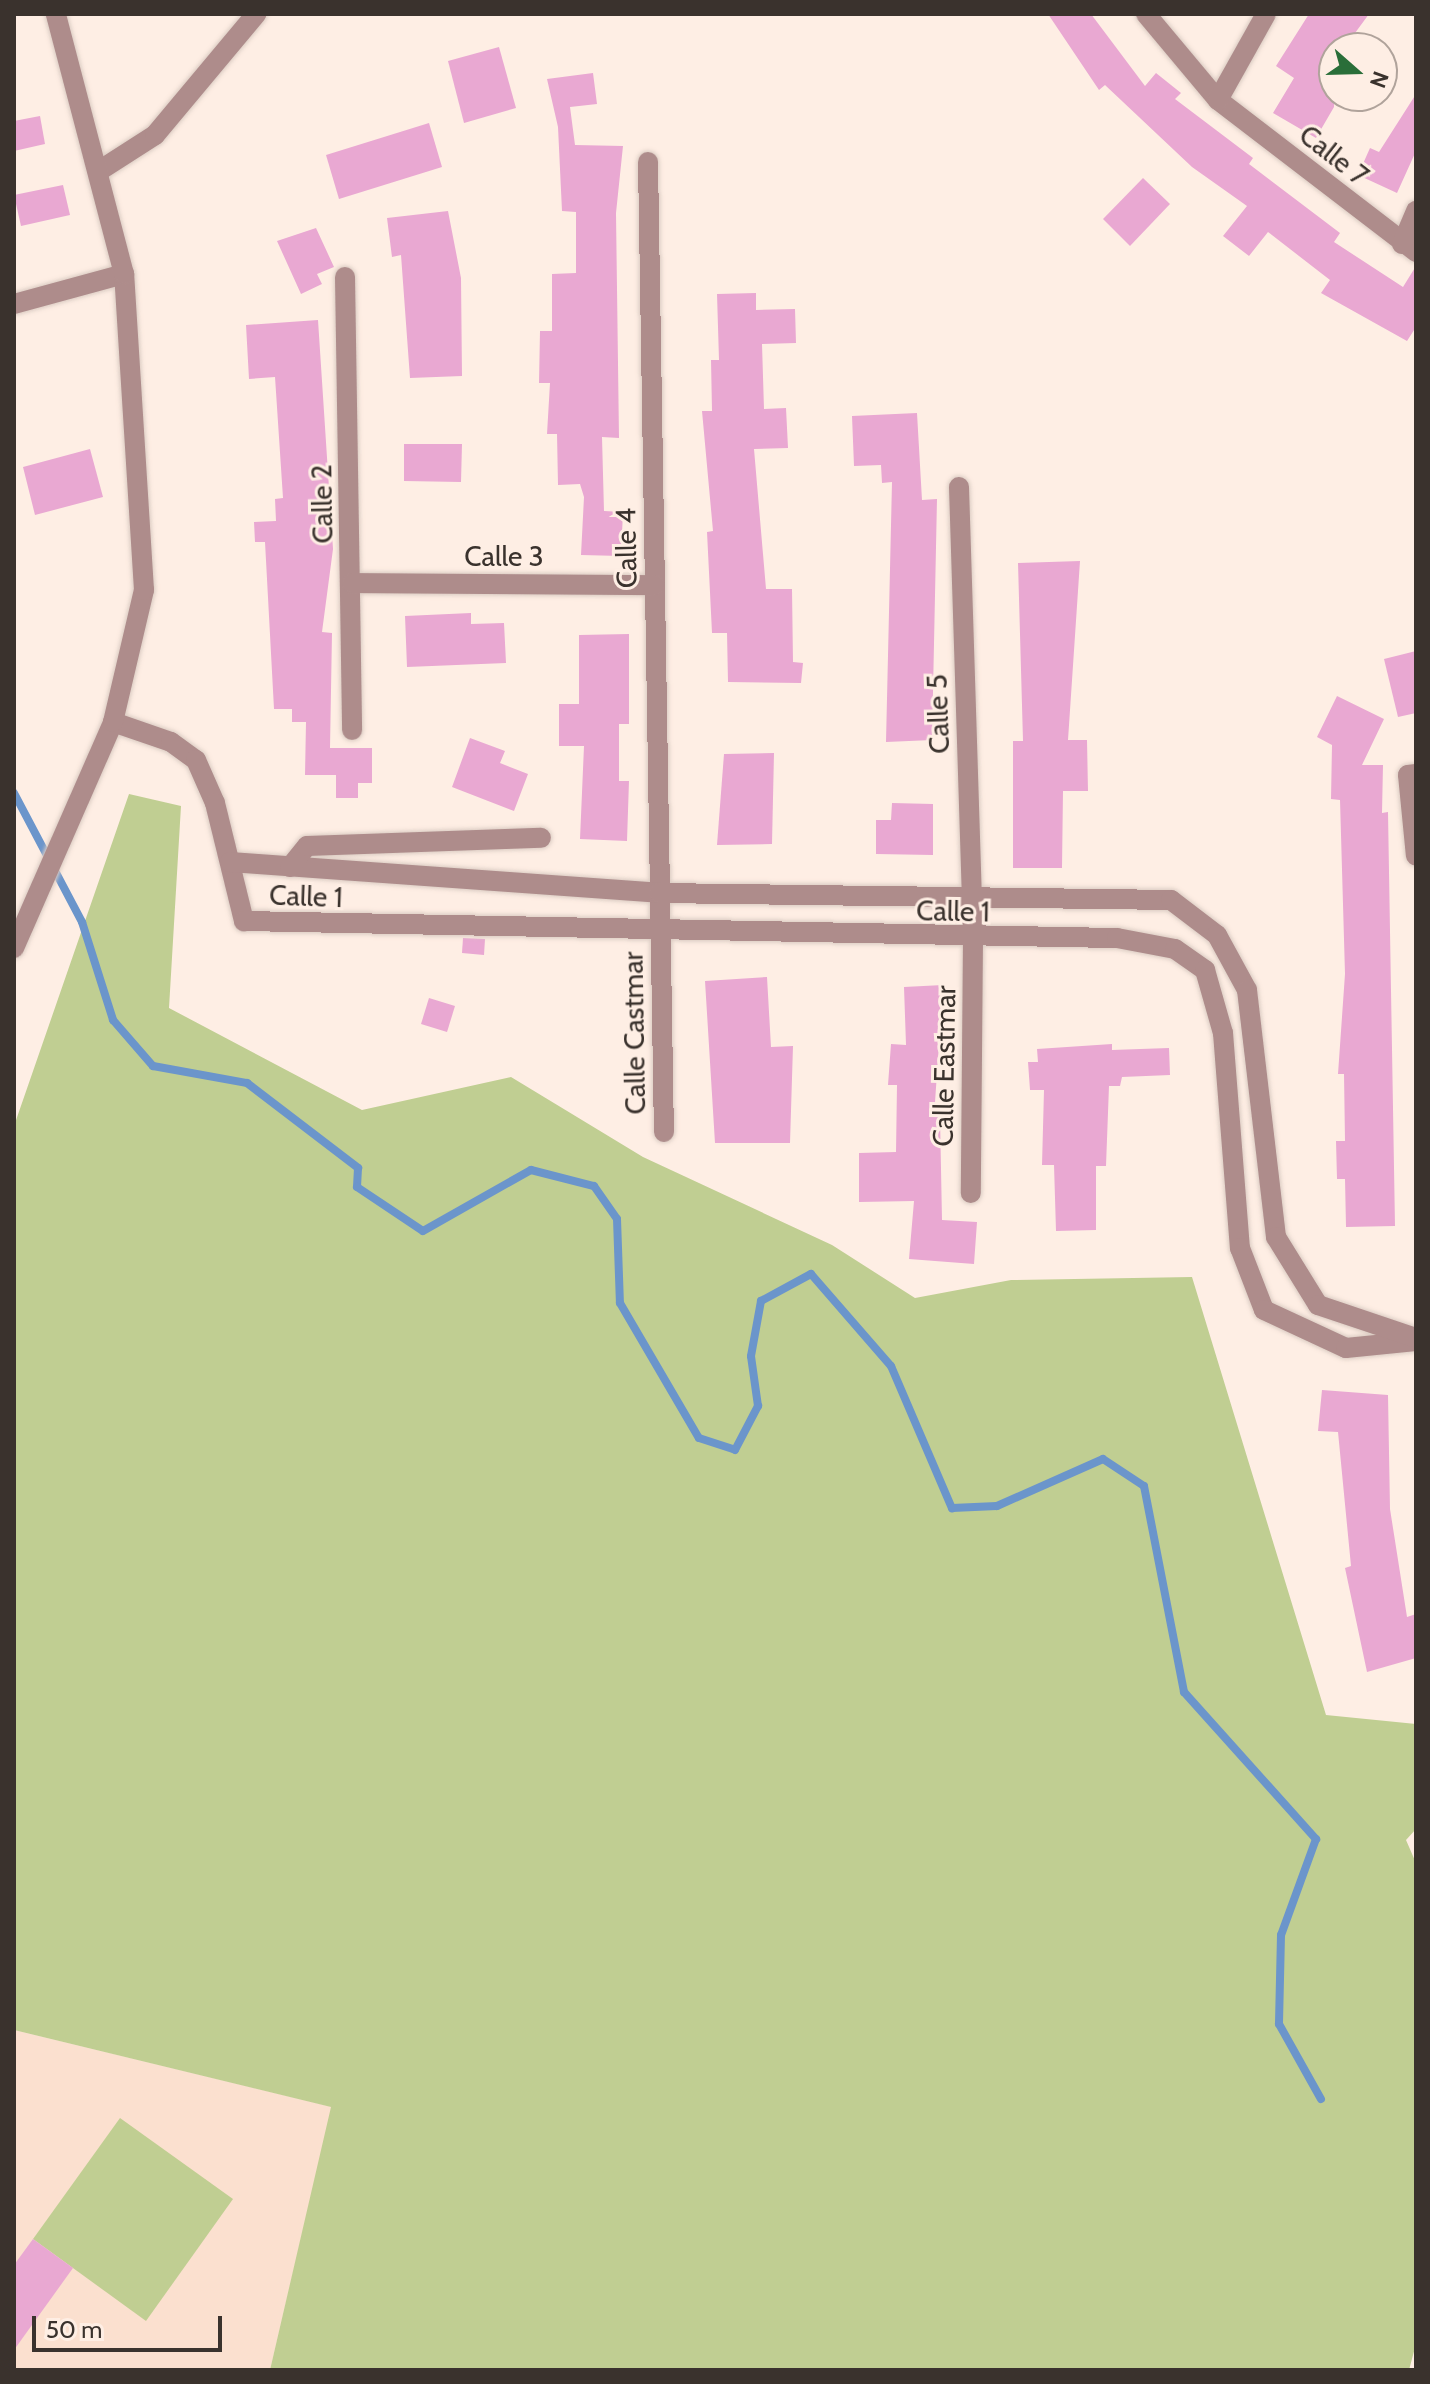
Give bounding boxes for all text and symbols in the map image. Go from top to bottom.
north arrow [1318,32,1398,112]
text: N [1364,68,1394,92]
street label: Calle 7 [1293,118,1375,192]
street label: Calle 2 [305,464,339,544]
street label: Calle 4 [608,507,644,589]
street label: Calle 3 [464,539,544,573]
street label: Calle 5 [920,674,956,754]
street label: Calle 1 [269,878,343,914]
street label: Calle 1 [916,894,990,928]
street label: Calle Castmar [616,951,652,1115]
street label: Calle Eastmar [926,985,962,1147]
scale bar [36,2300,226,2350]
text: 50 m [46,2315,102,2344]

